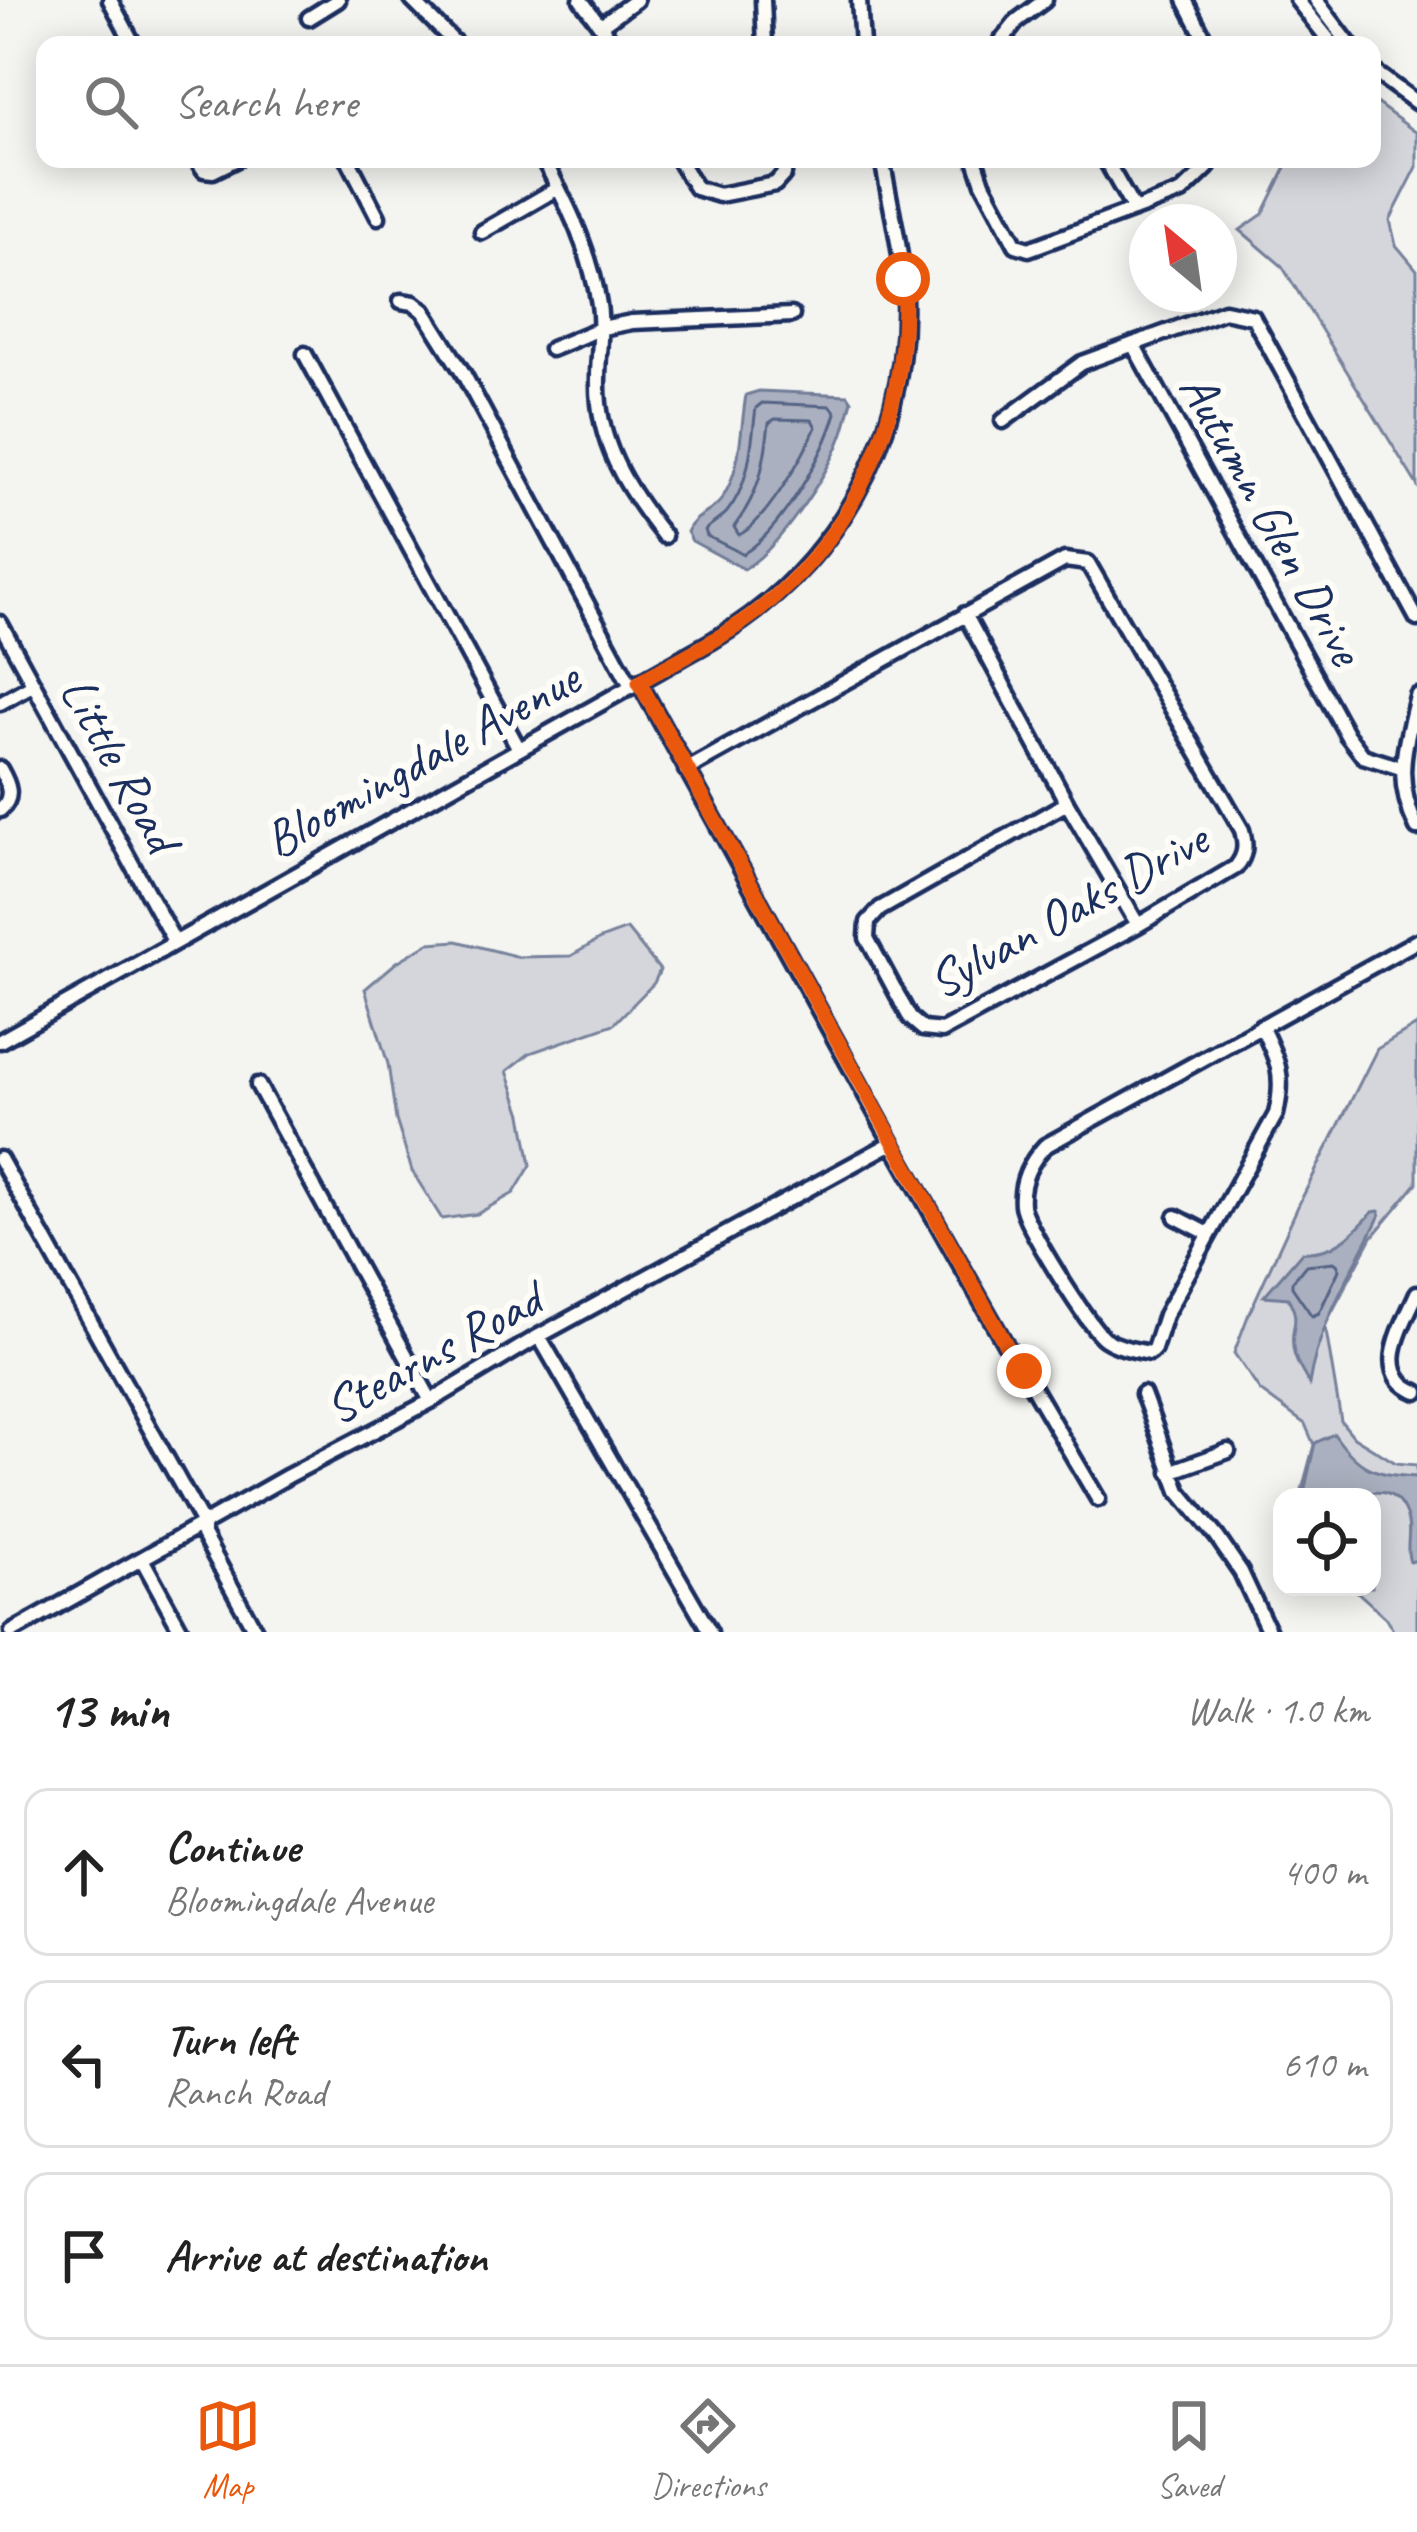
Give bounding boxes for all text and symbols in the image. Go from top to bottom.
search box [36,36,1381,168]
icon: search [78,69,144,135]
text: Search here [174,74,357,131]
north arrow [1129,204,1237,312]
route start [876,252,930,306]
street label: Autumn Glen Drive [1166,362,1380,678]
street label: Bloomingdale Avenue [253,644,593,872]
street label: Little Road [46,665,198,868]
street label: Sylvan Oaks Drive [916,805,1222,1013]
street label: Stearns Road [313,1263,559,1439]
route end [997,1344,1051,1398]
map controls [1273,1488,1381,1596]
button: locate [1273,1488,1381,1596]
text: 13 min [48,1678,169,1742]
text: Walk · 1.0 km [1187,1686,1369,1735]
text: Continue [165,1819,299,1876]
icon: ahead [51,1839,117,1905]
text: 400 m [1282,1848,1366,1897]
text: Bloomingdale Avenue [165,1876,433,1925]
text: Turn left [165,2011,295,2068]
icon: left [51,2031,117,2097]
text: 610 m [1282,2040,1366,2089]
text: Ranch Road [165,2068,326,2117]
icon: arrive [51,2223,117,2289]
text: Arrive at destination [165,2228,487,2285]
tab: Map [195,2393,261,2507]
tab: Directions [651,2393,766,2507]
tab: Saved [1156,2393,1222,2507]

